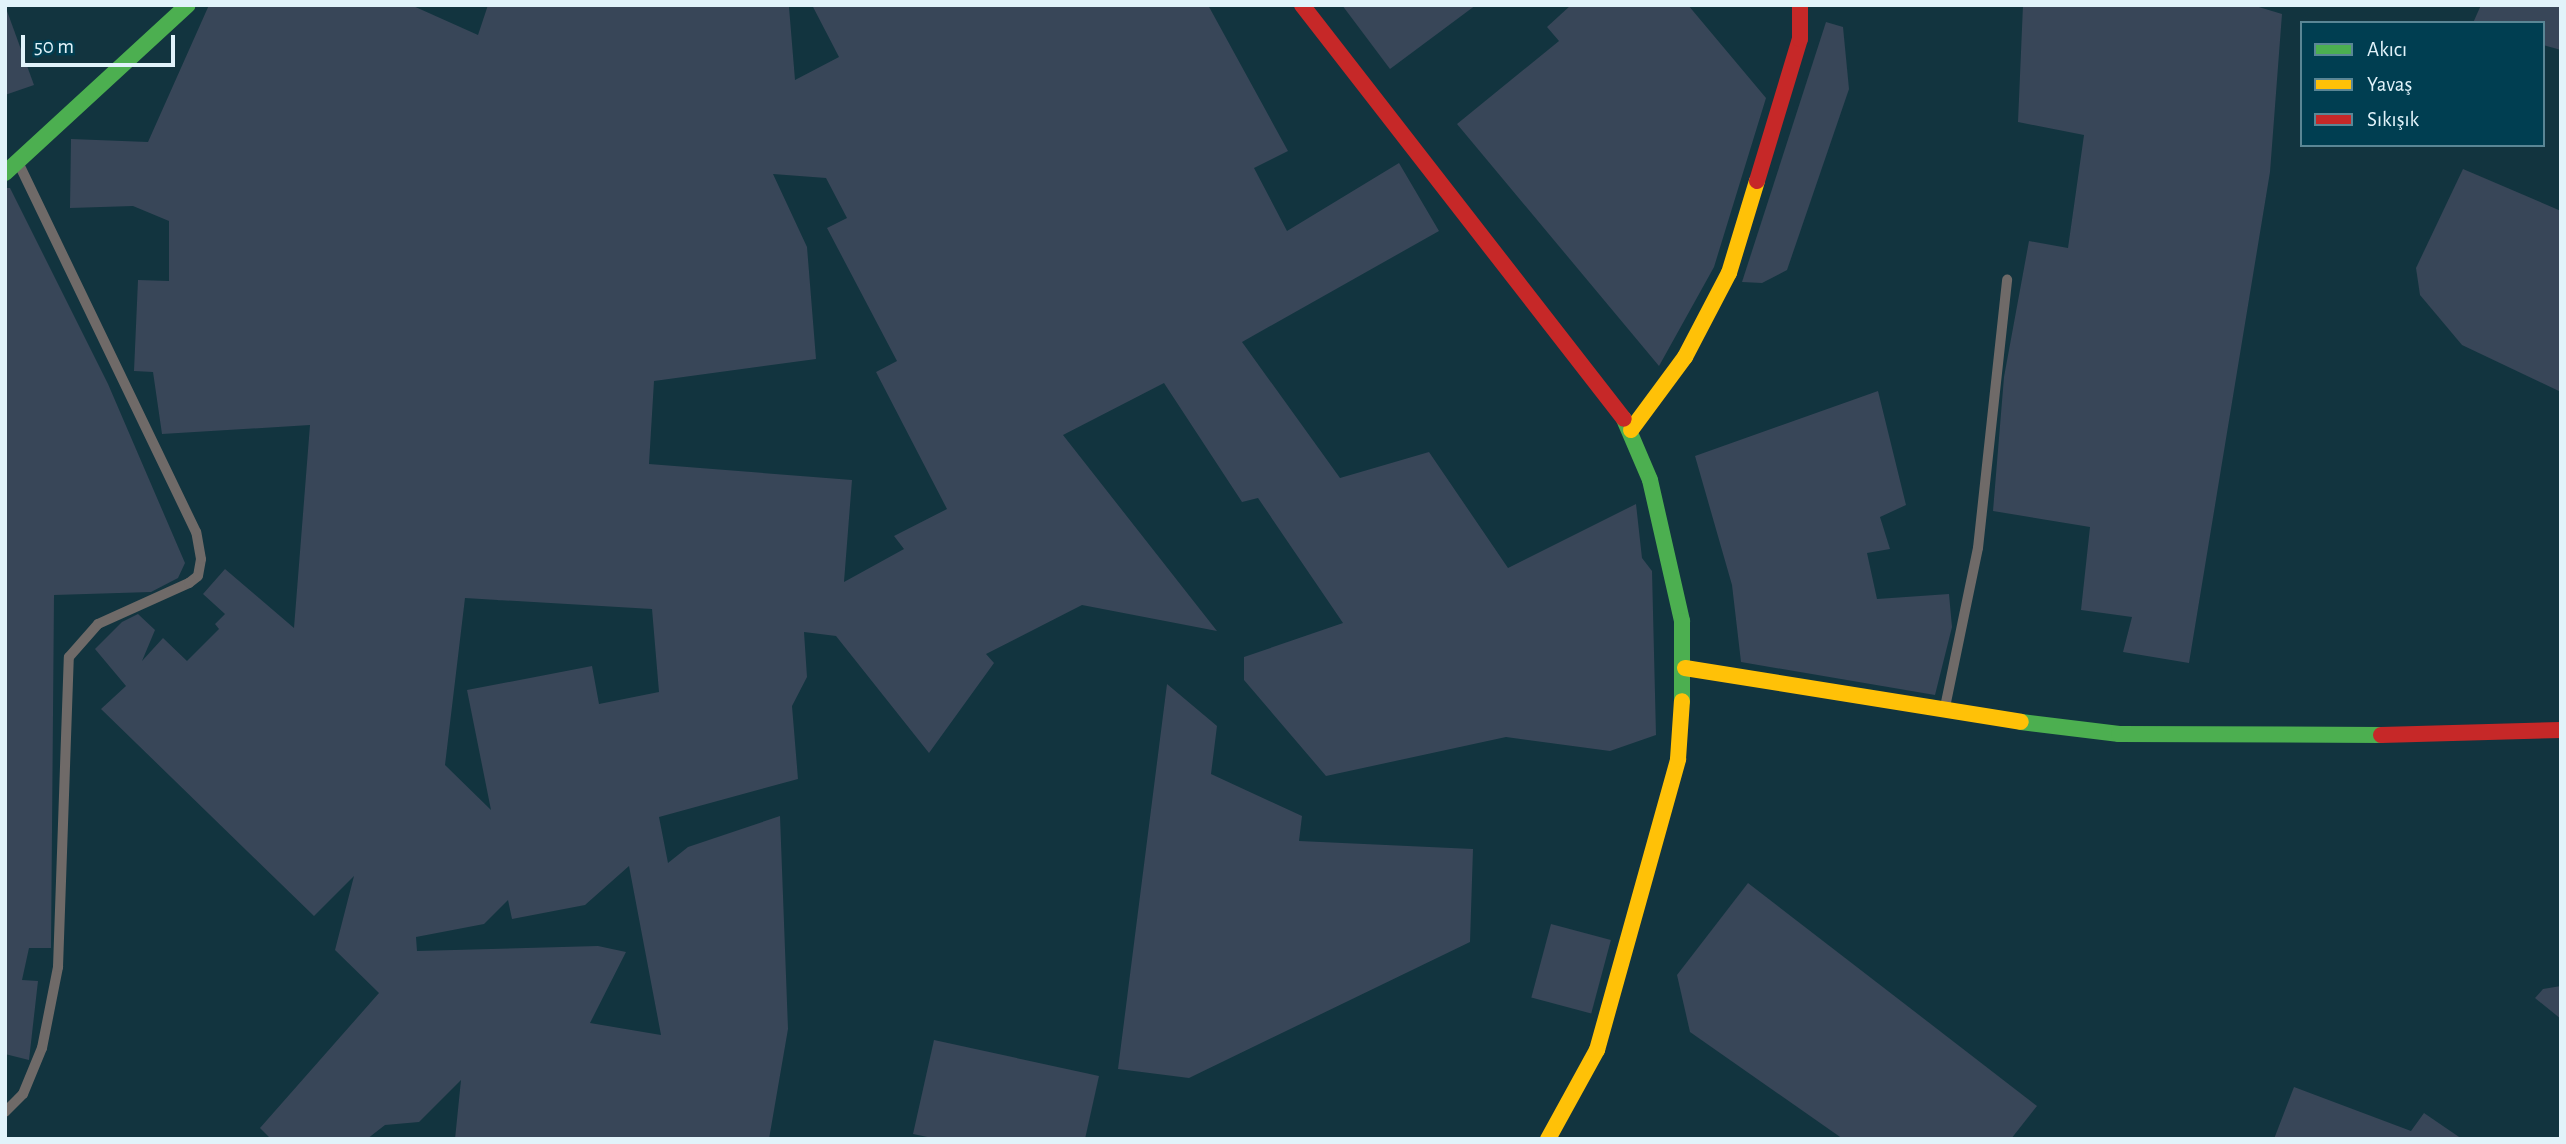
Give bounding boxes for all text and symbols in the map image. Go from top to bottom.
scale bar [24,21,178,65]
legend [2300,21,2545,147]
text: 50 m [34,36,74,57]
text: Akıcı [2367,39,2407,60]
text: Yavaş [2367,74,2412,95]
text: Sıkışık [2367,109,2419,130]

